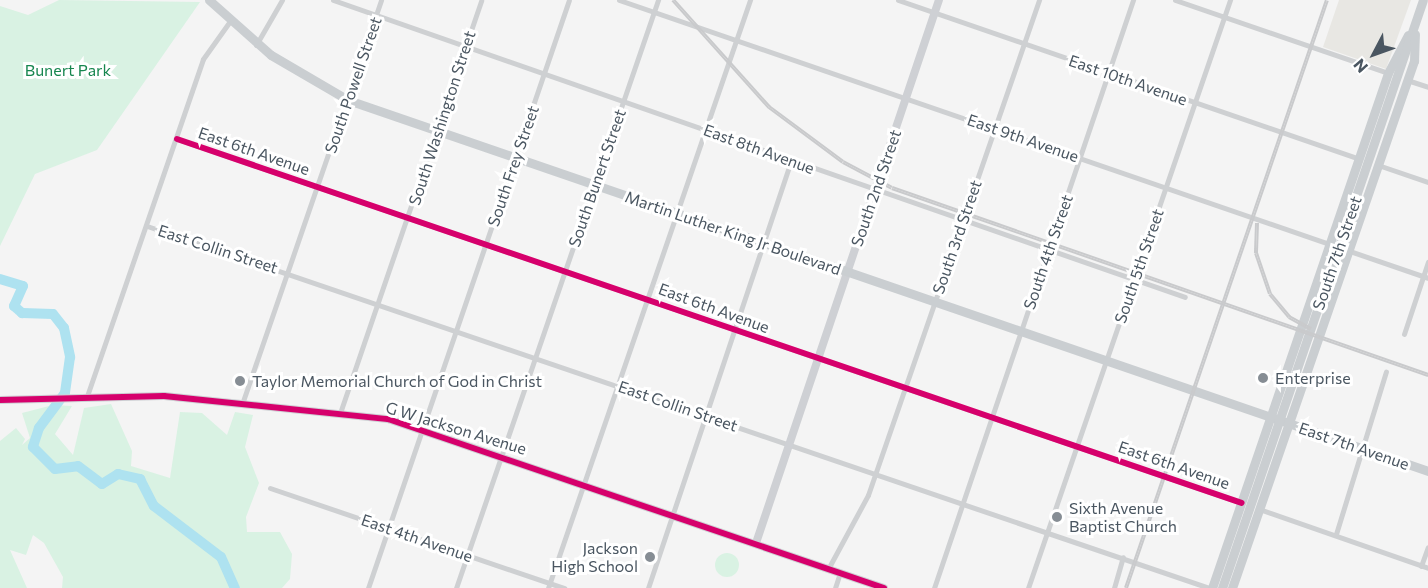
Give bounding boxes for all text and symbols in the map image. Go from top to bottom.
street label: South Powell Street [321,14,385,156]
north arrow [1344,24,1404,84]
street label: South Washington Street [405,28,479,208]
street label: East 10th Avenue [1066,51,1190,109]
text: N [1349,55,1371,77]
park label: Bunert Park [25,60,111,80]
street label: South Frey Street [483,103,543,229]
street label: South Bunert Street [564,106,630,250]
street label: East 9th Avenue [965,110,1081,166]
street label: East 8th Avenue [701,120,817,178]
street label: East 6th Avenue [196,123,312,179]
street label: South 2nd Street [847,127,905,249]
street label: South 3rd Street [928,177,986,297]
street label: Martin Luther King Jr Boulevard [622,187,844,279]
street label: South 4th Street [1019,192,1077,312]
street label: South 7th Street [1309,194,1365,312]
street label: South 5th Street [1110,206,1168,326]
street label: East Collin Street [156,221,280,277]
street label: East 6th Avenue [656,279,772,337]
place label: Enterprise [1275,368,1351,388]
place label: Taylor Memorial Church of God in Christ [252,371,542,391]
marker: Enterprise [1256,371,1270,385]
marker: Taylor Memorial Church of God in Christ [233,374,247,388]
street label: East Collin Street [616,377,740,435]
street label: G W Jackson Avenue [383,397,529,459]
street label: East 7th Avenue [1296,418,1412,474]
street label: East 6th Avenue [1116,437,1232,493]
place label: Sixth Avenue Baptist Church [1069,498,1177,536]
street label: East 4th Avenue [359,510,475,566]
marker: Sixth Avenue Baptist Church [1050,510,1064,524]
place label: Jackson High School [551,538,638,576]
marker: Jackson High School [643,550,657,564]

